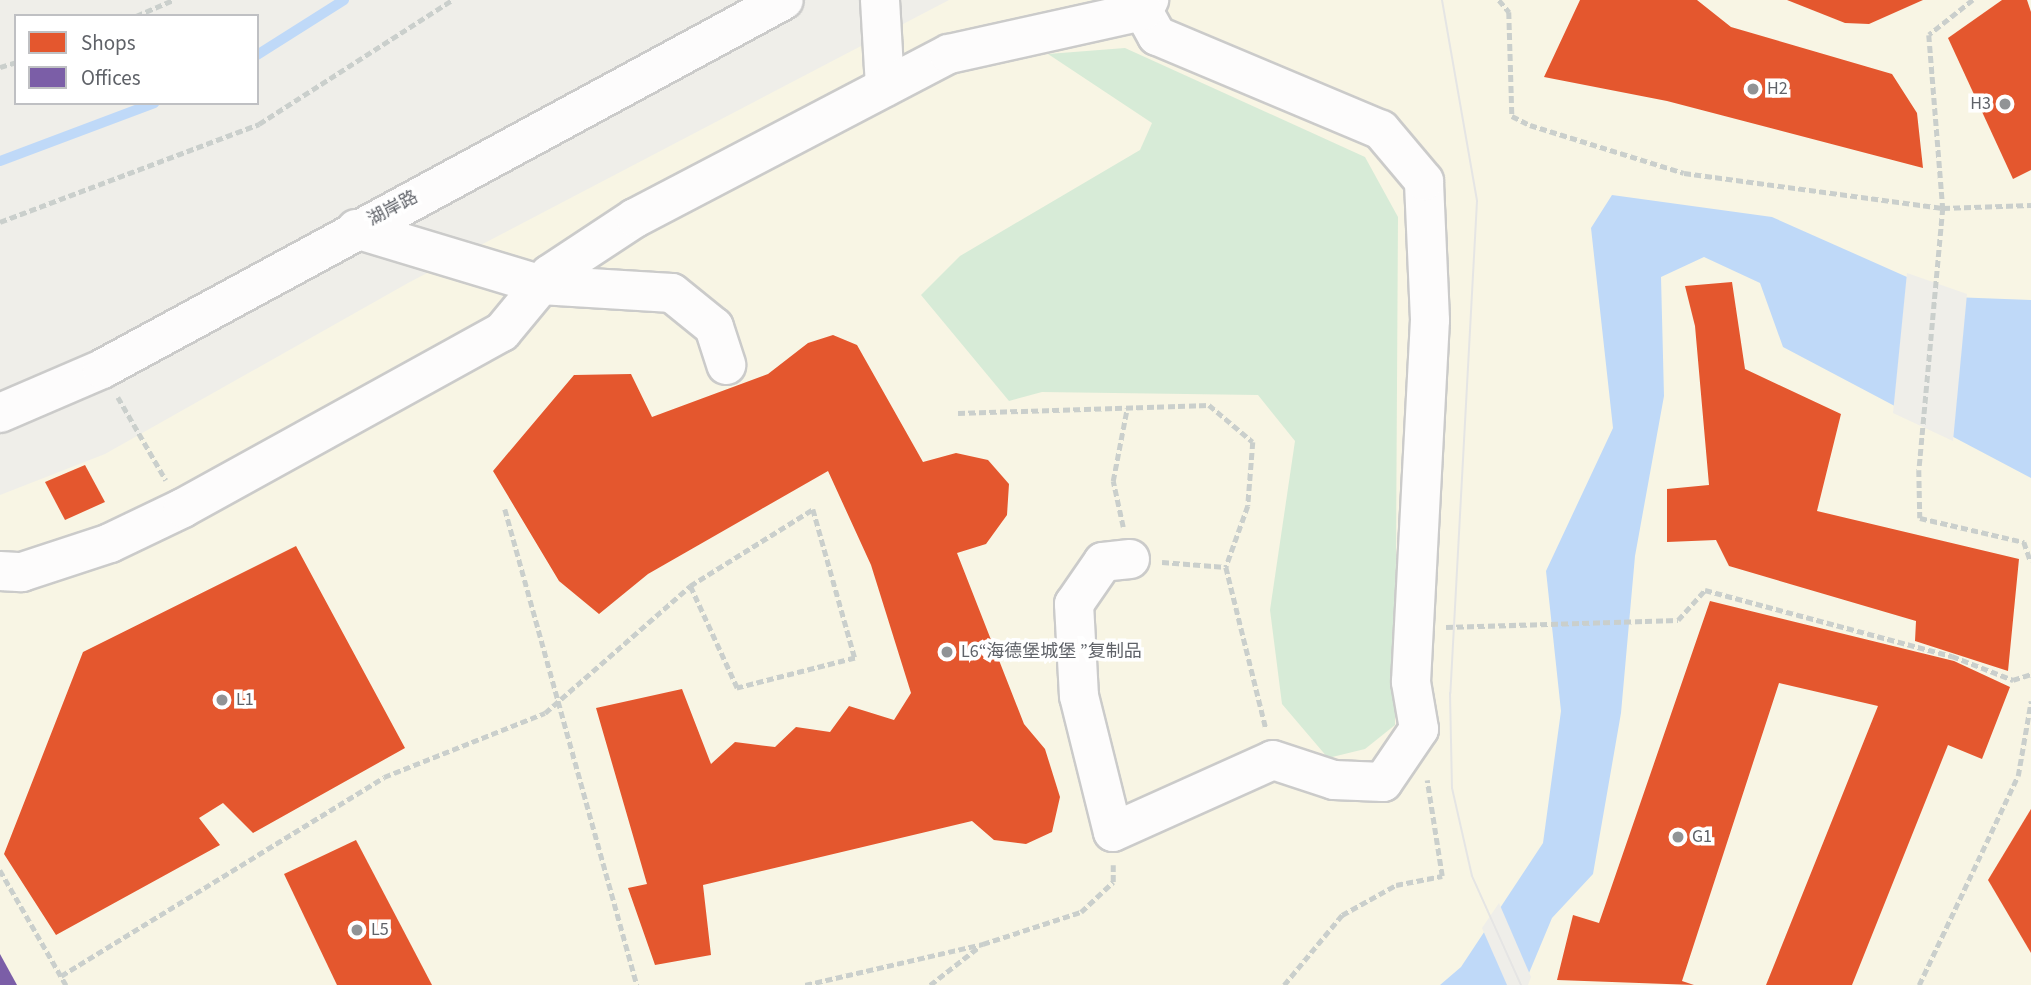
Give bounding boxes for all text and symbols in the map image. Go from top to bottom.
legend [14,14,259,105]
text: Shops [81,28,135,58]
text: Offices [81,63,141,93]
place label: H2 [1767,78,1788,100]
marker: H2 [1745,81,1761,97]
place label: H3 [1970,93,1991,115]
marker: H3 [1997,96,2013,112]
street label: 湖岸路 [364,187,422,231]
place label: L6“海德堡城堡 ”复制品 [961,641,1142,663]
marker: L6“海德堡城堡 ”复制品 [939,644,955,660]
place label: L1 [236,689,254,711]
marker: L1 [214,692,230,708]
place label: G1 [1692,826,1712,848]
marker: G1 [1670,829,1686,845]
place label: L5 [371,919,389,941]
marker: L5 [349,922,365,938]

